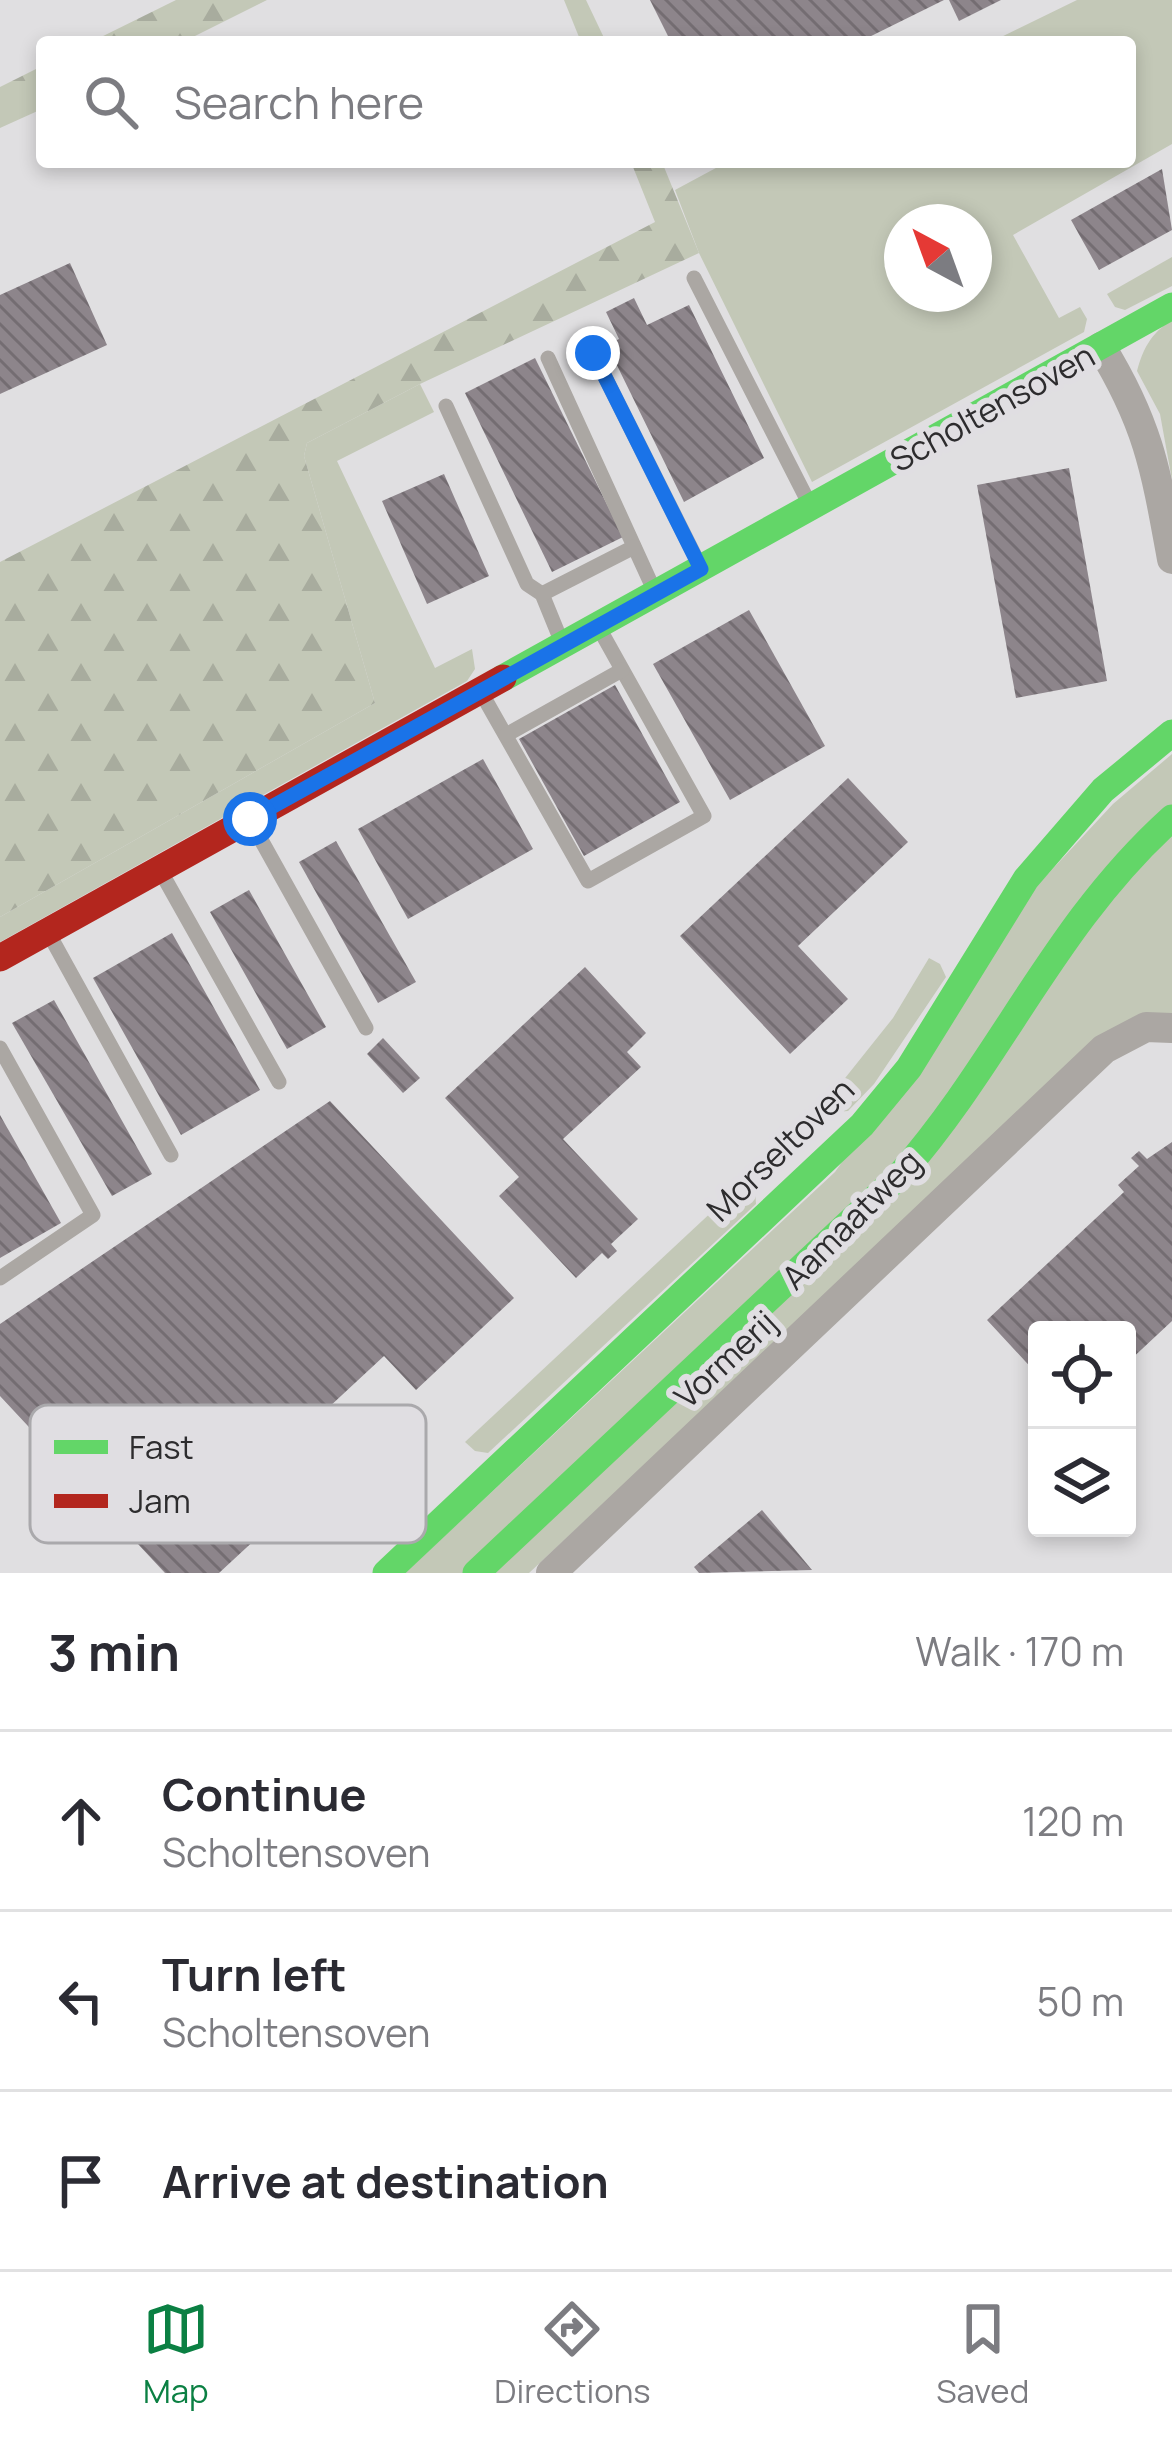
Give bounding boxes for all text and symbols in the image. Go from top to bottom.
search box [36,36,1136,168]
icon: search [78,69,144,135]
text: Search here [174,71,424,133]
north arrow [884,204,992,312]
route end [566,326,620,380]
street label: Scholtensoven [882,332,1102,482]
route start [223,792,277,846]
street label: Morseltoven [696,1067,864,1231]
street label: Aamaatweg [771,1139,931,1299]
street label: Vormerij [664,1300,786,1418]
map controls [1028,1321,1136,1537]
button: locate [1028,1321,1136,1429]
legend [30,1405,426,1543]
text: Fast [129,1424,194,1469]
button: layers [1028,1429,1136,1537]
text: Jam [129,1478,191,1523]
text: 3 min [48,1617,180,1686]
text: Walk · 170 m [915,1624,1124,1678]
text: Continue [162,1763,367,1825]
icon: ahead [48,1788,114,1854]
text: 120 m [1022,1794,1124,1848]
text: Scholtensoven [162,1825,430,1879]
text: Turn left [162,1943,347,2005]
icon: left [48,1968,114,2034]
text: 50 m [1037,1974,1124,2028]
text: Scholtensoven [162,2005,430,2059]
icon: arrive [48,2148,114,2214]
text: Arrive at destination [162,2150,609,2212]
tab: Map [143,2296,209,2413]
tab: Directions [494,2296,651,2413]
tab: Saved [936,2296,1029,2413]

